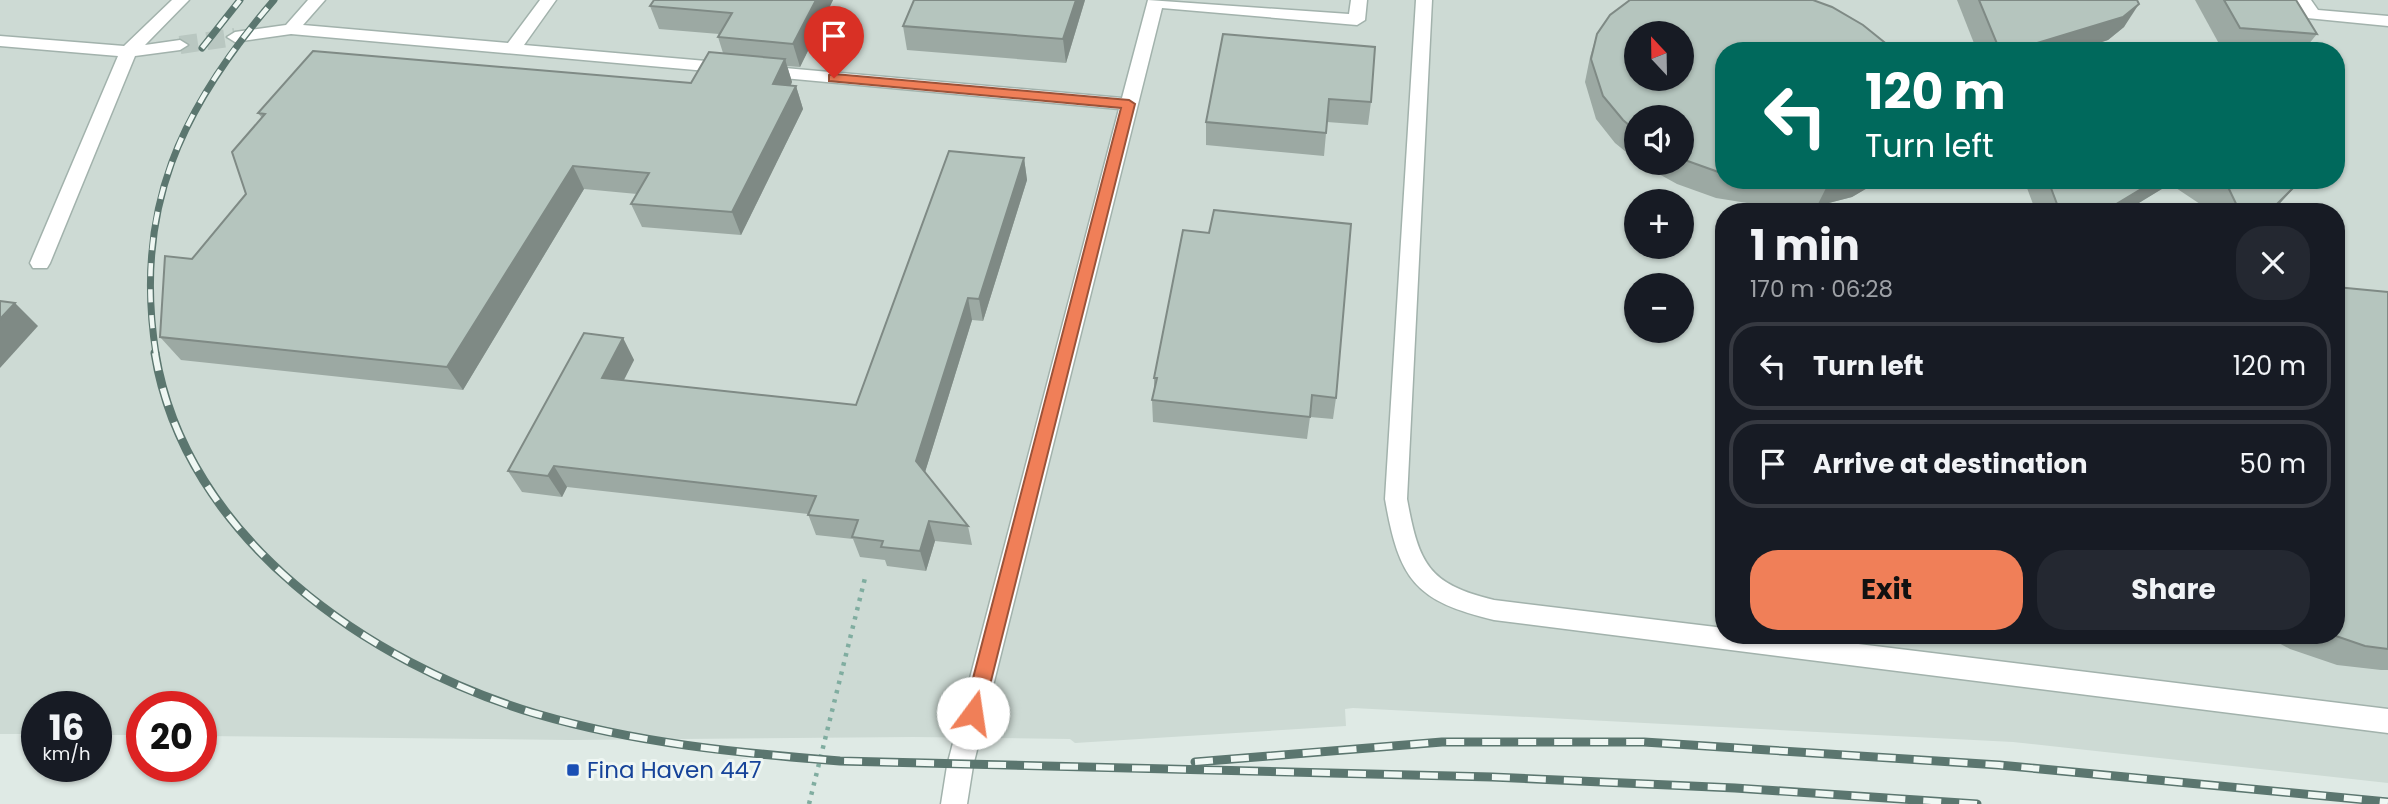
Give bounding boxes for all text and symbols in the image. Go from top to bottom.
pin [804,6,864,78]
icon: arrive [815,17,853,55]
north arrow [1624,21,1694,91]
map controls [1624,21,1694,343]
text: 120 m [1865,58,2006,126]
icon: left [1750,70,1841,161]
button: sound [1624,105,1694,175]
text: Turn left [1865,123,1994,168]
button: + [1624,189,1694,259]
text: 1 min [1750,216,1860,275]
button: close [2236,226,2310,300]
button: − [1624,273,1694,343]
text: 170 m · 06:28 [1750,273,1893,305]
icon: left [1754,347,1792,385]
text: Turn left [1813,348,1924,384]
text: 120 m [2233,348,2306,384]
icon: arrive [1754,445,1792,483]
text: Arrive at destination [1813,446,2088,482]
text: 50 m [2240,446,2306,482]
button: Exit [1750,550,2023,630]
button: Share [2037,550,2310,630]
position arrow [936,676,1010,750]
speed limit sign: 20 [126,691,217,782]
text: 16 [49,703,84,752]
text: km/h [43,741,90,766]
place label: Fina Haven 447 [587,754,762,786]
marker: Fina Haven 447 [565,762,581,778]

